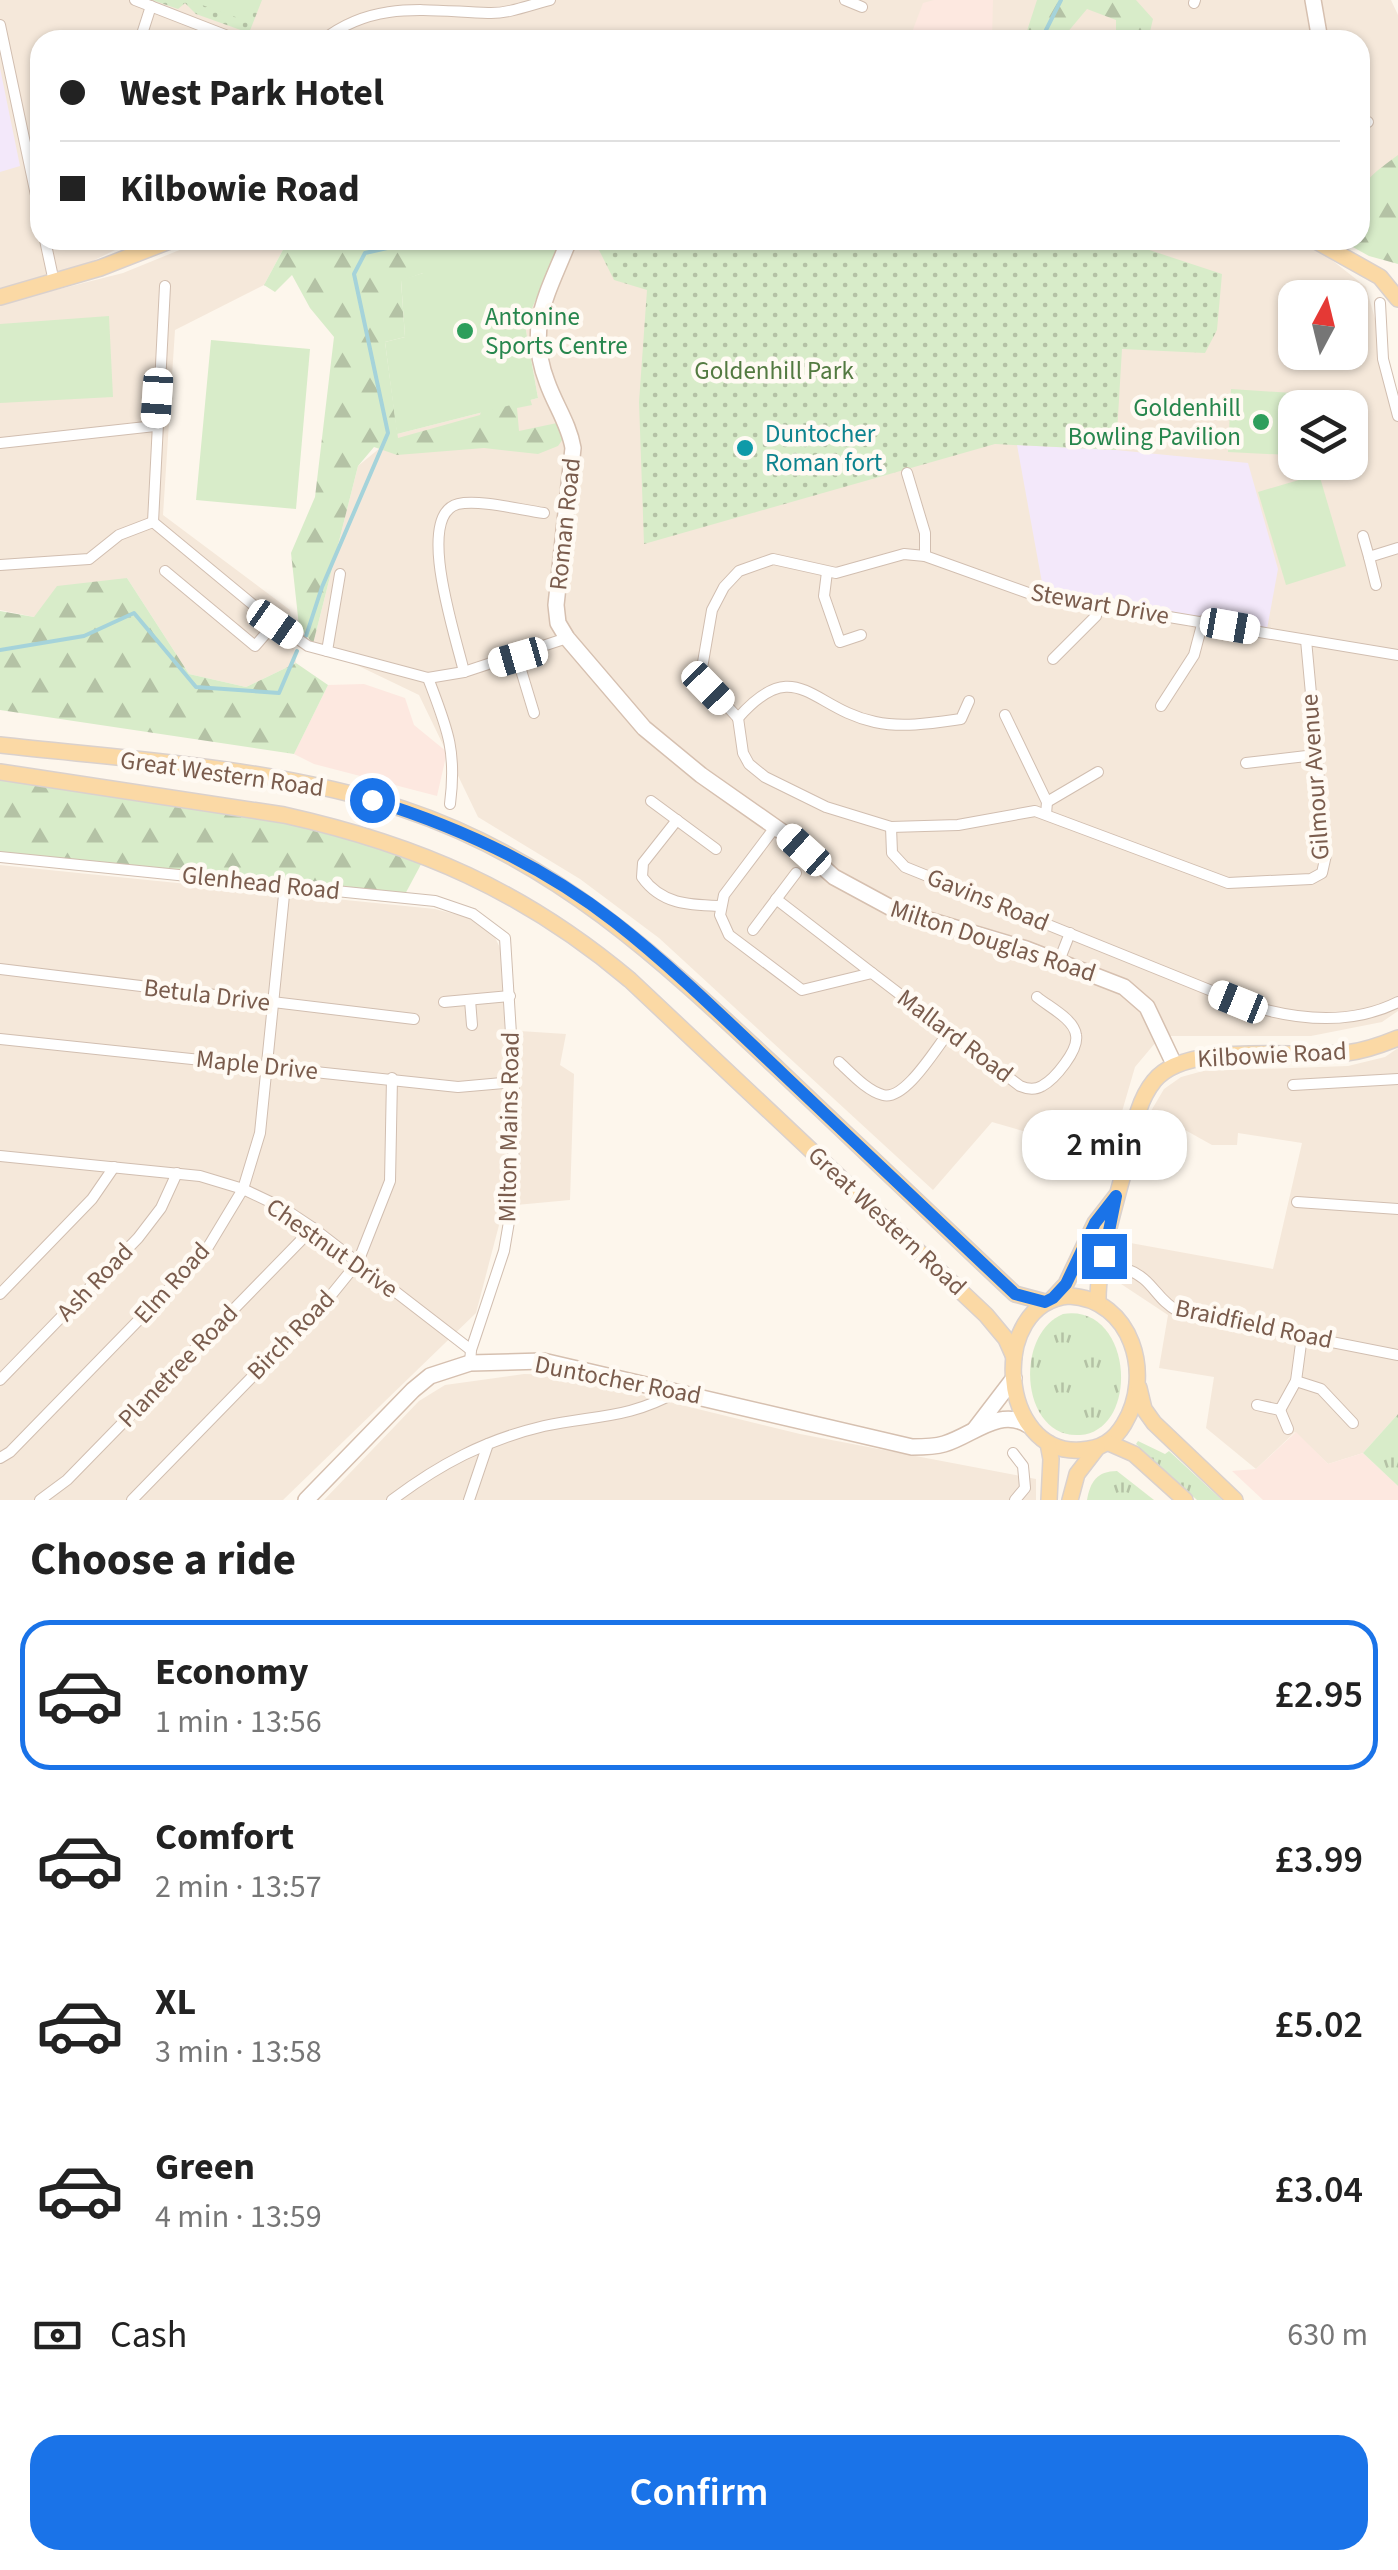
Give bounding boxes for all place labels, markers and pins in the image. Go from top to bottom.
place label: Antonine Sports Centre [485,299,628,364]
marker: Antonine Sports Centre [454,320,476,342]
place label: Goldenhill Bowling Pavilion [1068,390,1241,455]
marker: Goldenhill Bowling Pavilion [1250,411,1272,433]
place label: Duntocher Roman fort [765,416,883,481]
marker: Duntocher Roman fort [734,437,756,459]

